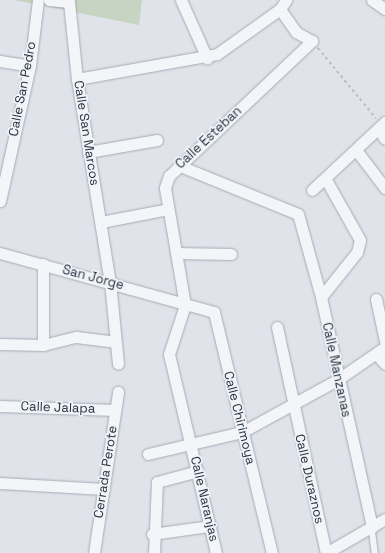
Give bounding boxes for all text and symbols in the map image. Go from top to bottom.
street label: Calle San Pedro [6,40,40,138]
street label: Calle San Marcos [70,79,102,187]
street label: Calle Esteban [173,103,245,173]
street label: San Jorge [61,262,125,294]
street label: Calle Manzanas [318,321,354,419]
street label: Calle Chirimoya [220,370,258,466]
street label: Calle Jalapa [20,399,96,417]
street label: Cerrada Perote [91,425,121,519]
street label: Calle Duraznos [291,433,327,525]
street label: Calle Naranjas [187,455,221,543]

